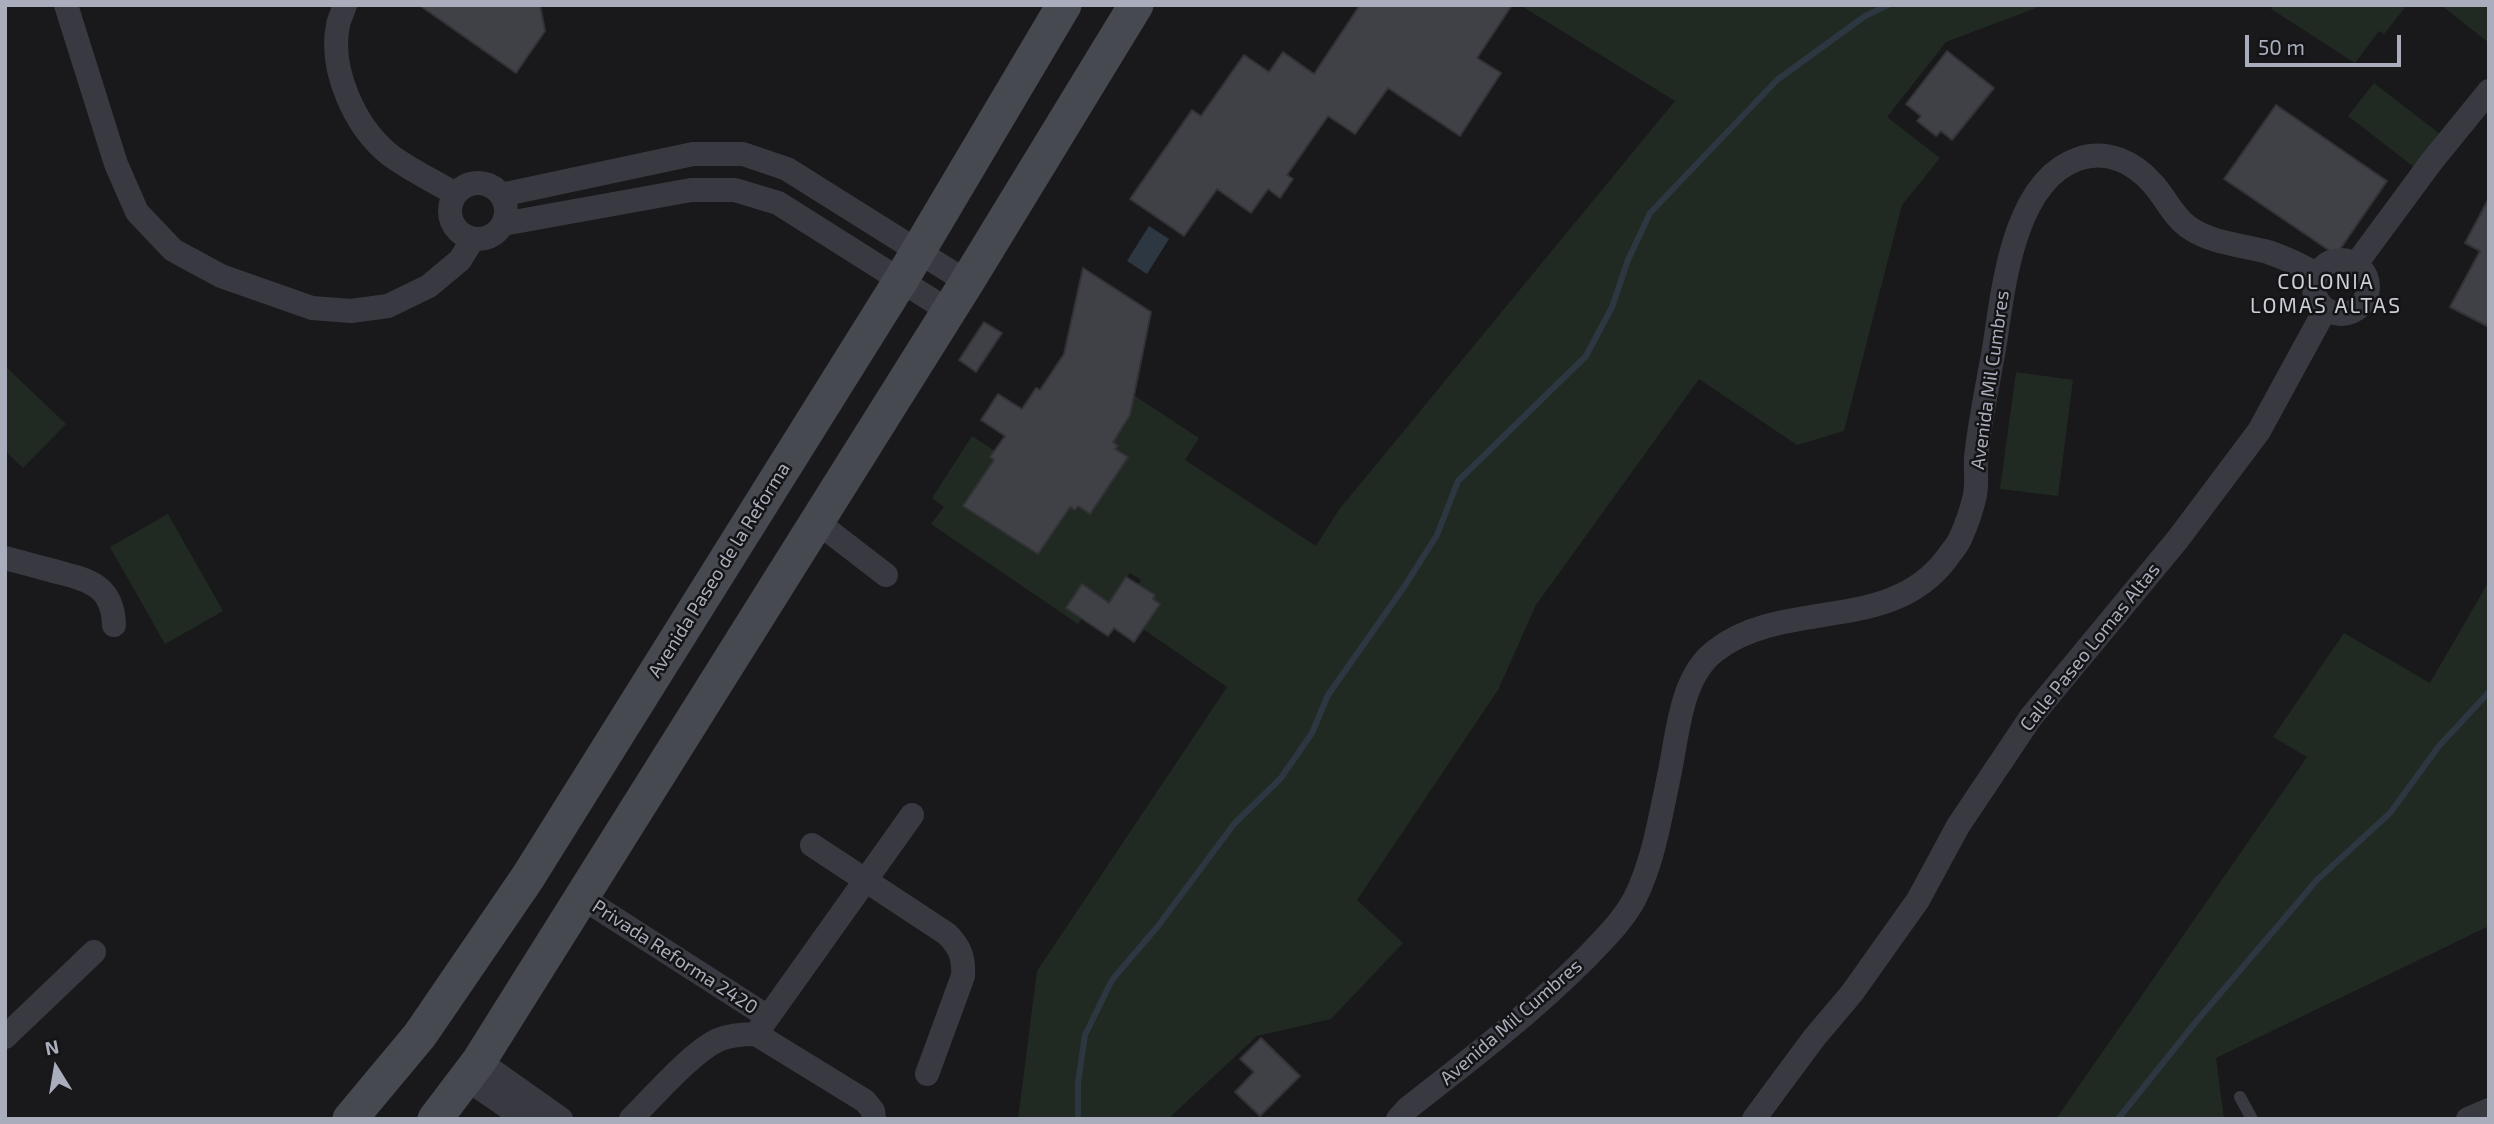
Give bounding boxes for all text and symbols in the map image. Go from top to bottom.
scale bar [2249,21,2405,65]
text: 50 m [2258,34,2305,59]
district label: COLONIA LOMAS ALTAS [2251,269,2401,319]
street label: Avenida Mil Cumbres [1966,289,2014,471]
street label: Avenida Paseo de la Reforma [643,458,795,682]
street label: Calle Paseo Lomas Altas [2015,558,2165,736]
street label: Privada Reforma 2420 [588,895,762,1019]
street label: Avenida Mil Cumbres [1435,954,1587,1090]
north arrow [21,1033,91,1103]
text: N [43,1034,61,1059]

